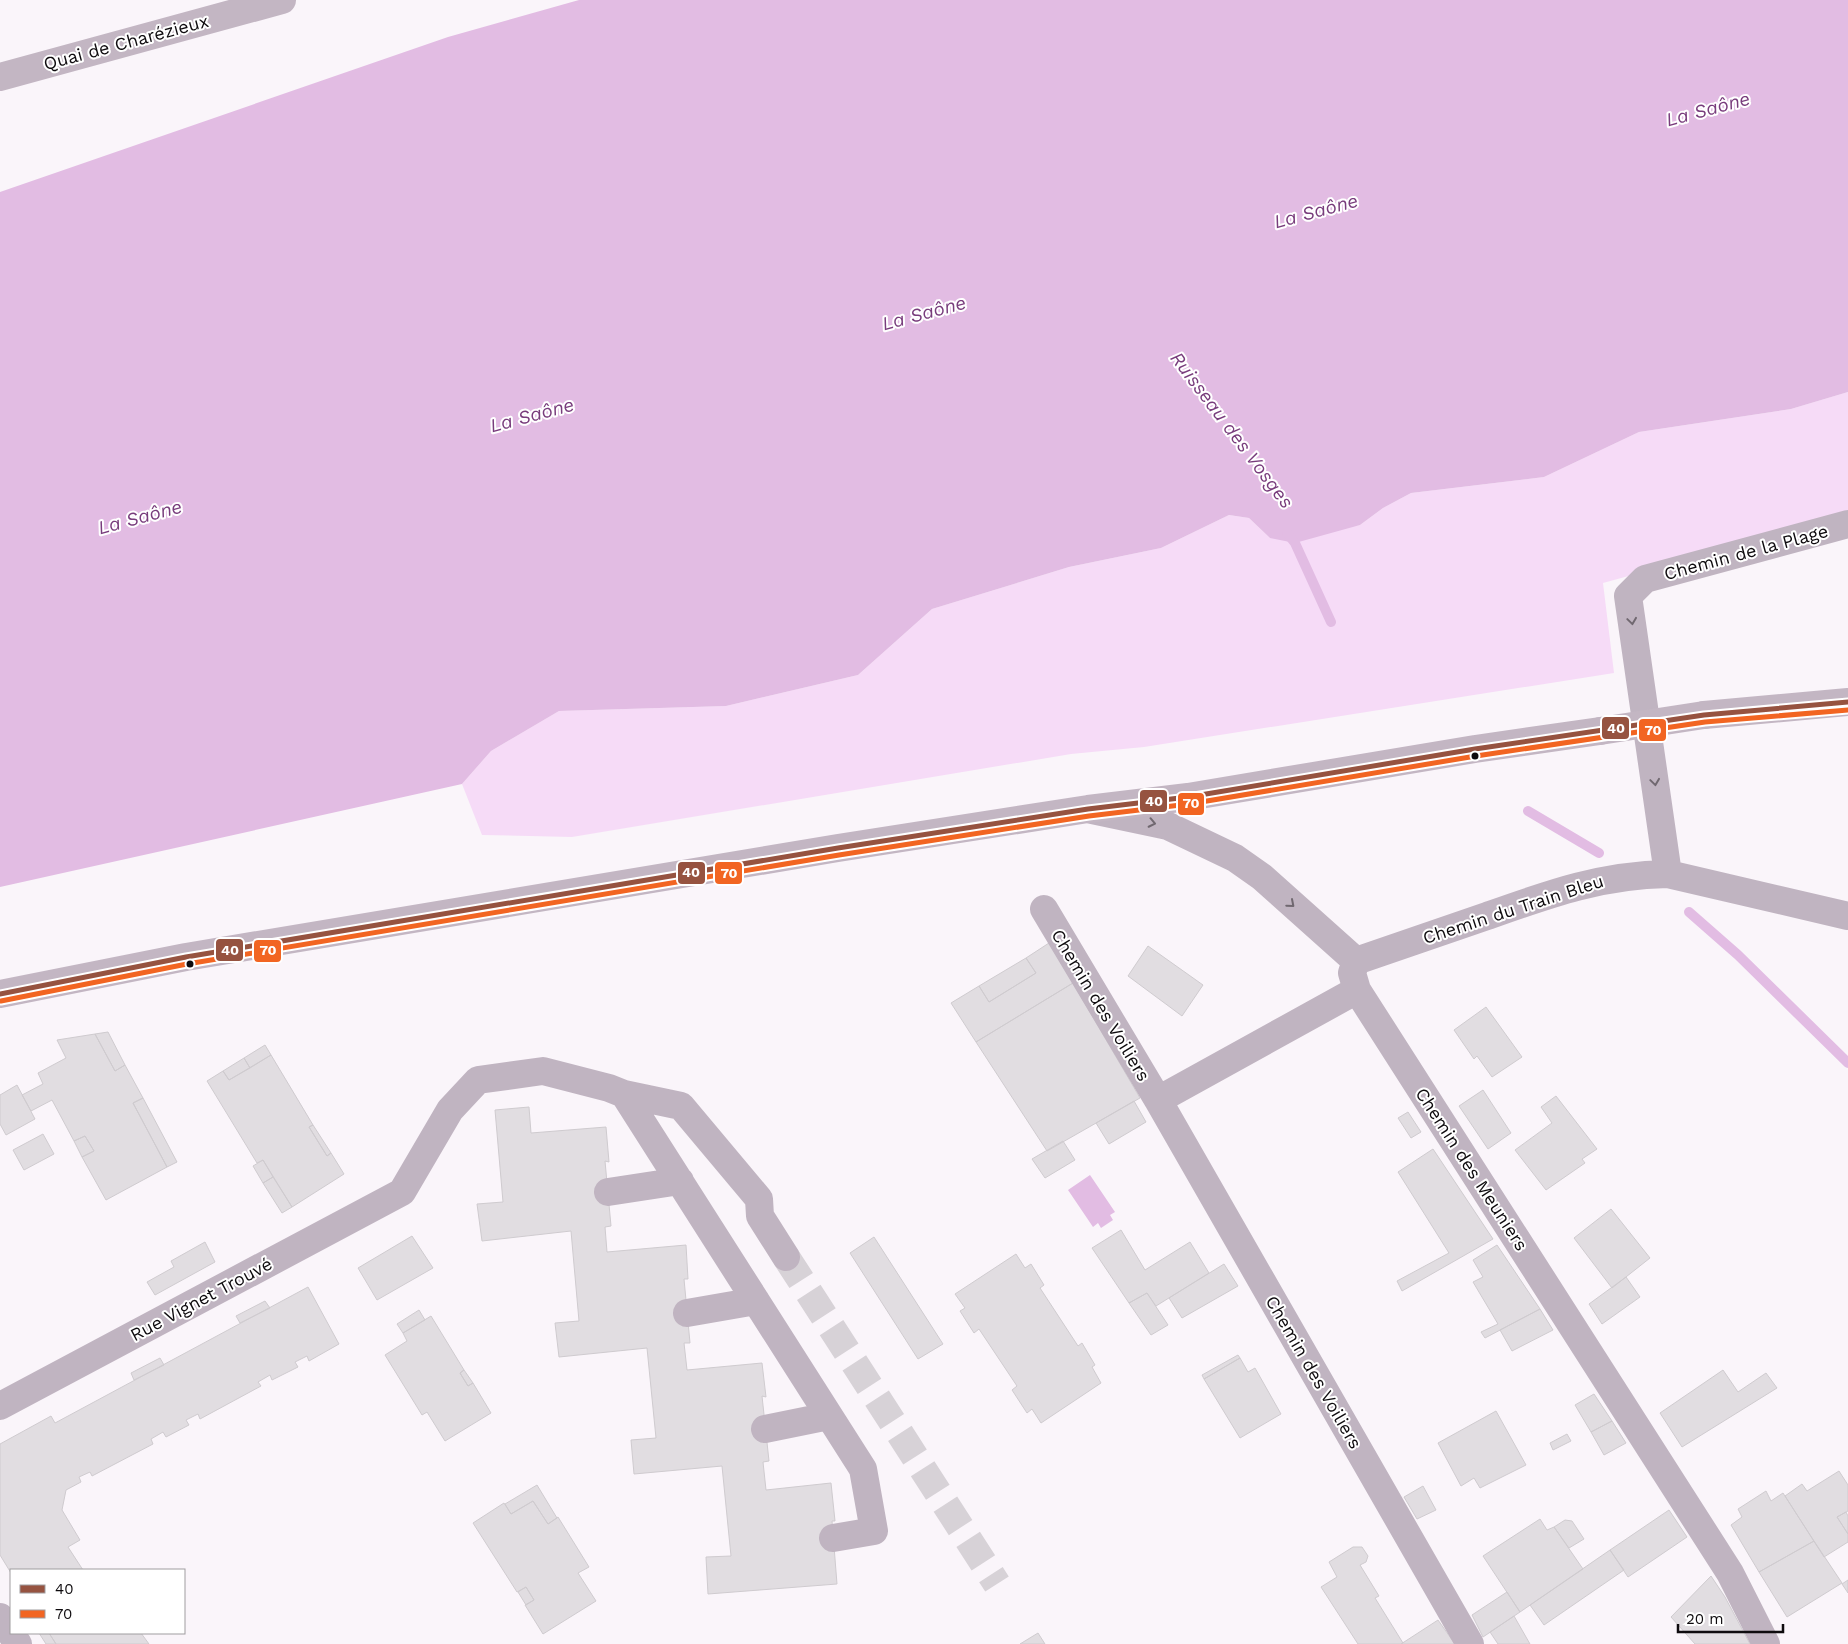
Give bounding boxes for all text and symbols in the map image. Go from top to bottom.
street label: Quai de Charézieux [41,10,211,74]
water label: La Saône [1663,87,1753,131]
water label: La Saône [1271,189,1361,233]
water label: La Saône [879,291,969,335]
water label: Ruisseau des Vosges [1166,347,1299,513]
water label: La Saône [487,393,577,437]
water label: La Saône [95,495,185,539]
street label: Chemin de la Plage [1662,520,1830,584]
one-way arrow [1626,617,1637,625]
line badge: 40 [1601,716,1630,740]
line badge: 70 [1638,718,1667,742]
text: 40 [1607,720,1625,736]
text: 70 [1644,722,1662,738]
unlabelled marker [1470,751,1480,761]
one-way arrow [1649,778,1660,786]
line badge: 40 [1139,789,1168,813]
line badge: 70 [1177,792,1205,816]
text: 40 [1145,793,1163,809]
text: 70 [1182,795,1200,811]
one-way arrow [1148,817,1157,827]
line badge: 40 [677,861,706,885]
line badge: 70 [714,861,743,885]
text: 40 [682,864,700,880]
text: 70 [720,865,738,881]
street label: Chemin du Train Bleu [1420,870,1606,948]
one-way arrow [1285,898,1294,907]
street label: Chemin des Voiliers [1047,925,1155,1085]
line badge: 40 [215,938,244,962]
line badge: 70 [253,939,282,963]
text: 40 [221,942,239,958]
text: 70 [259,942,277,958]
unlabelled marker [185,959,195,969]
street label: Chemin des Meuniers [1411,1084,1533,1254]
street label: Rue Vignet Trouvé [126,1253,276,1345]
street label: Chemin des Voiliers [1262,1292,1366,1452]
legend [10,1569,185,1634]
text: 40 [55,1580,74,1598]
scale bar [1678,1602,1783,1634]
text: 70 [55,1605,72,1623]
text: 20 m [1686,1610,1724,1628]

